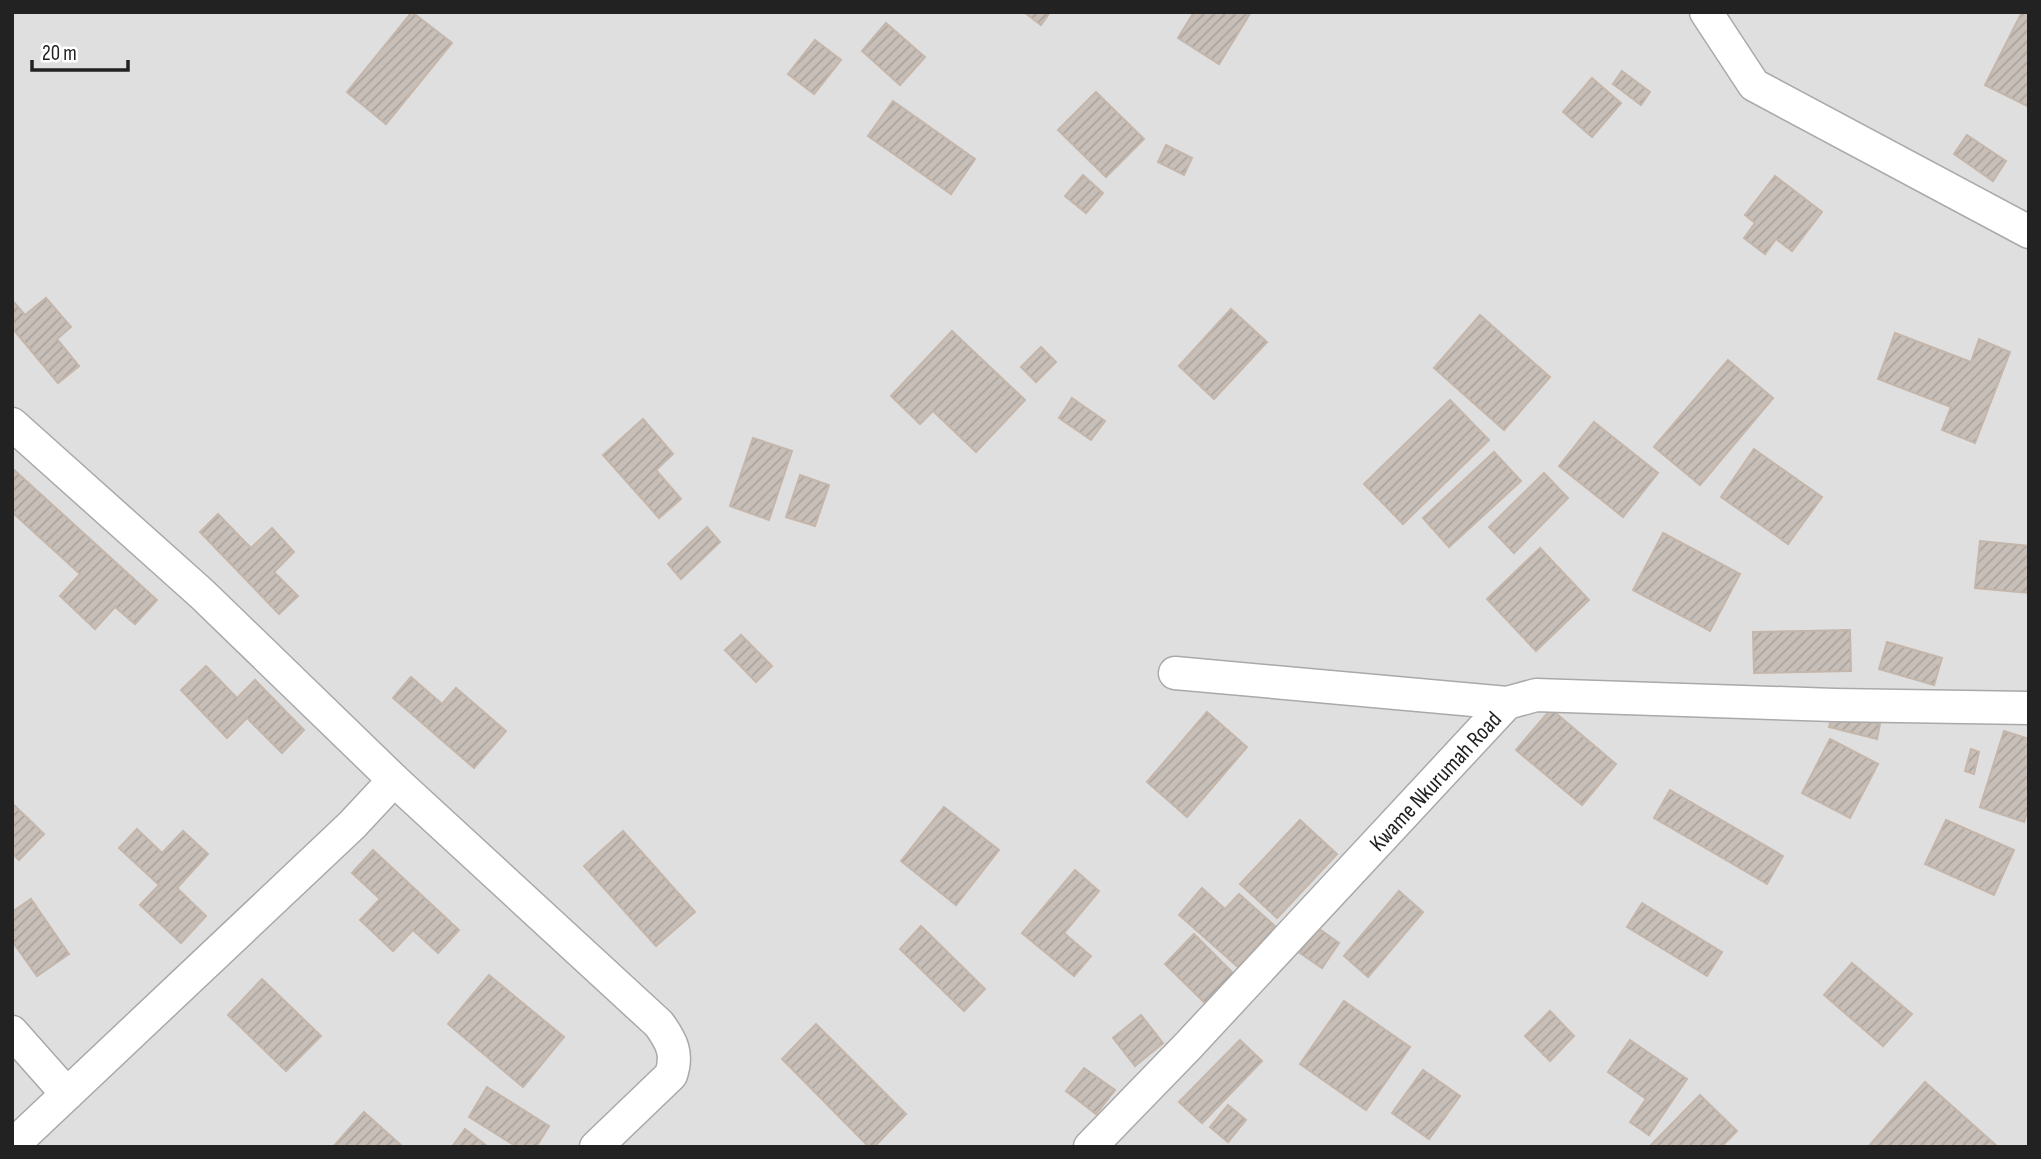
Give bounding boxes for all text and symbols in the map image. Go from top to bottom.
scale bar [32,28,128,72]
text: 20 m [42,41,77,66]
street label: Kwame Nkurumah Road [1364,706,1508,857]

